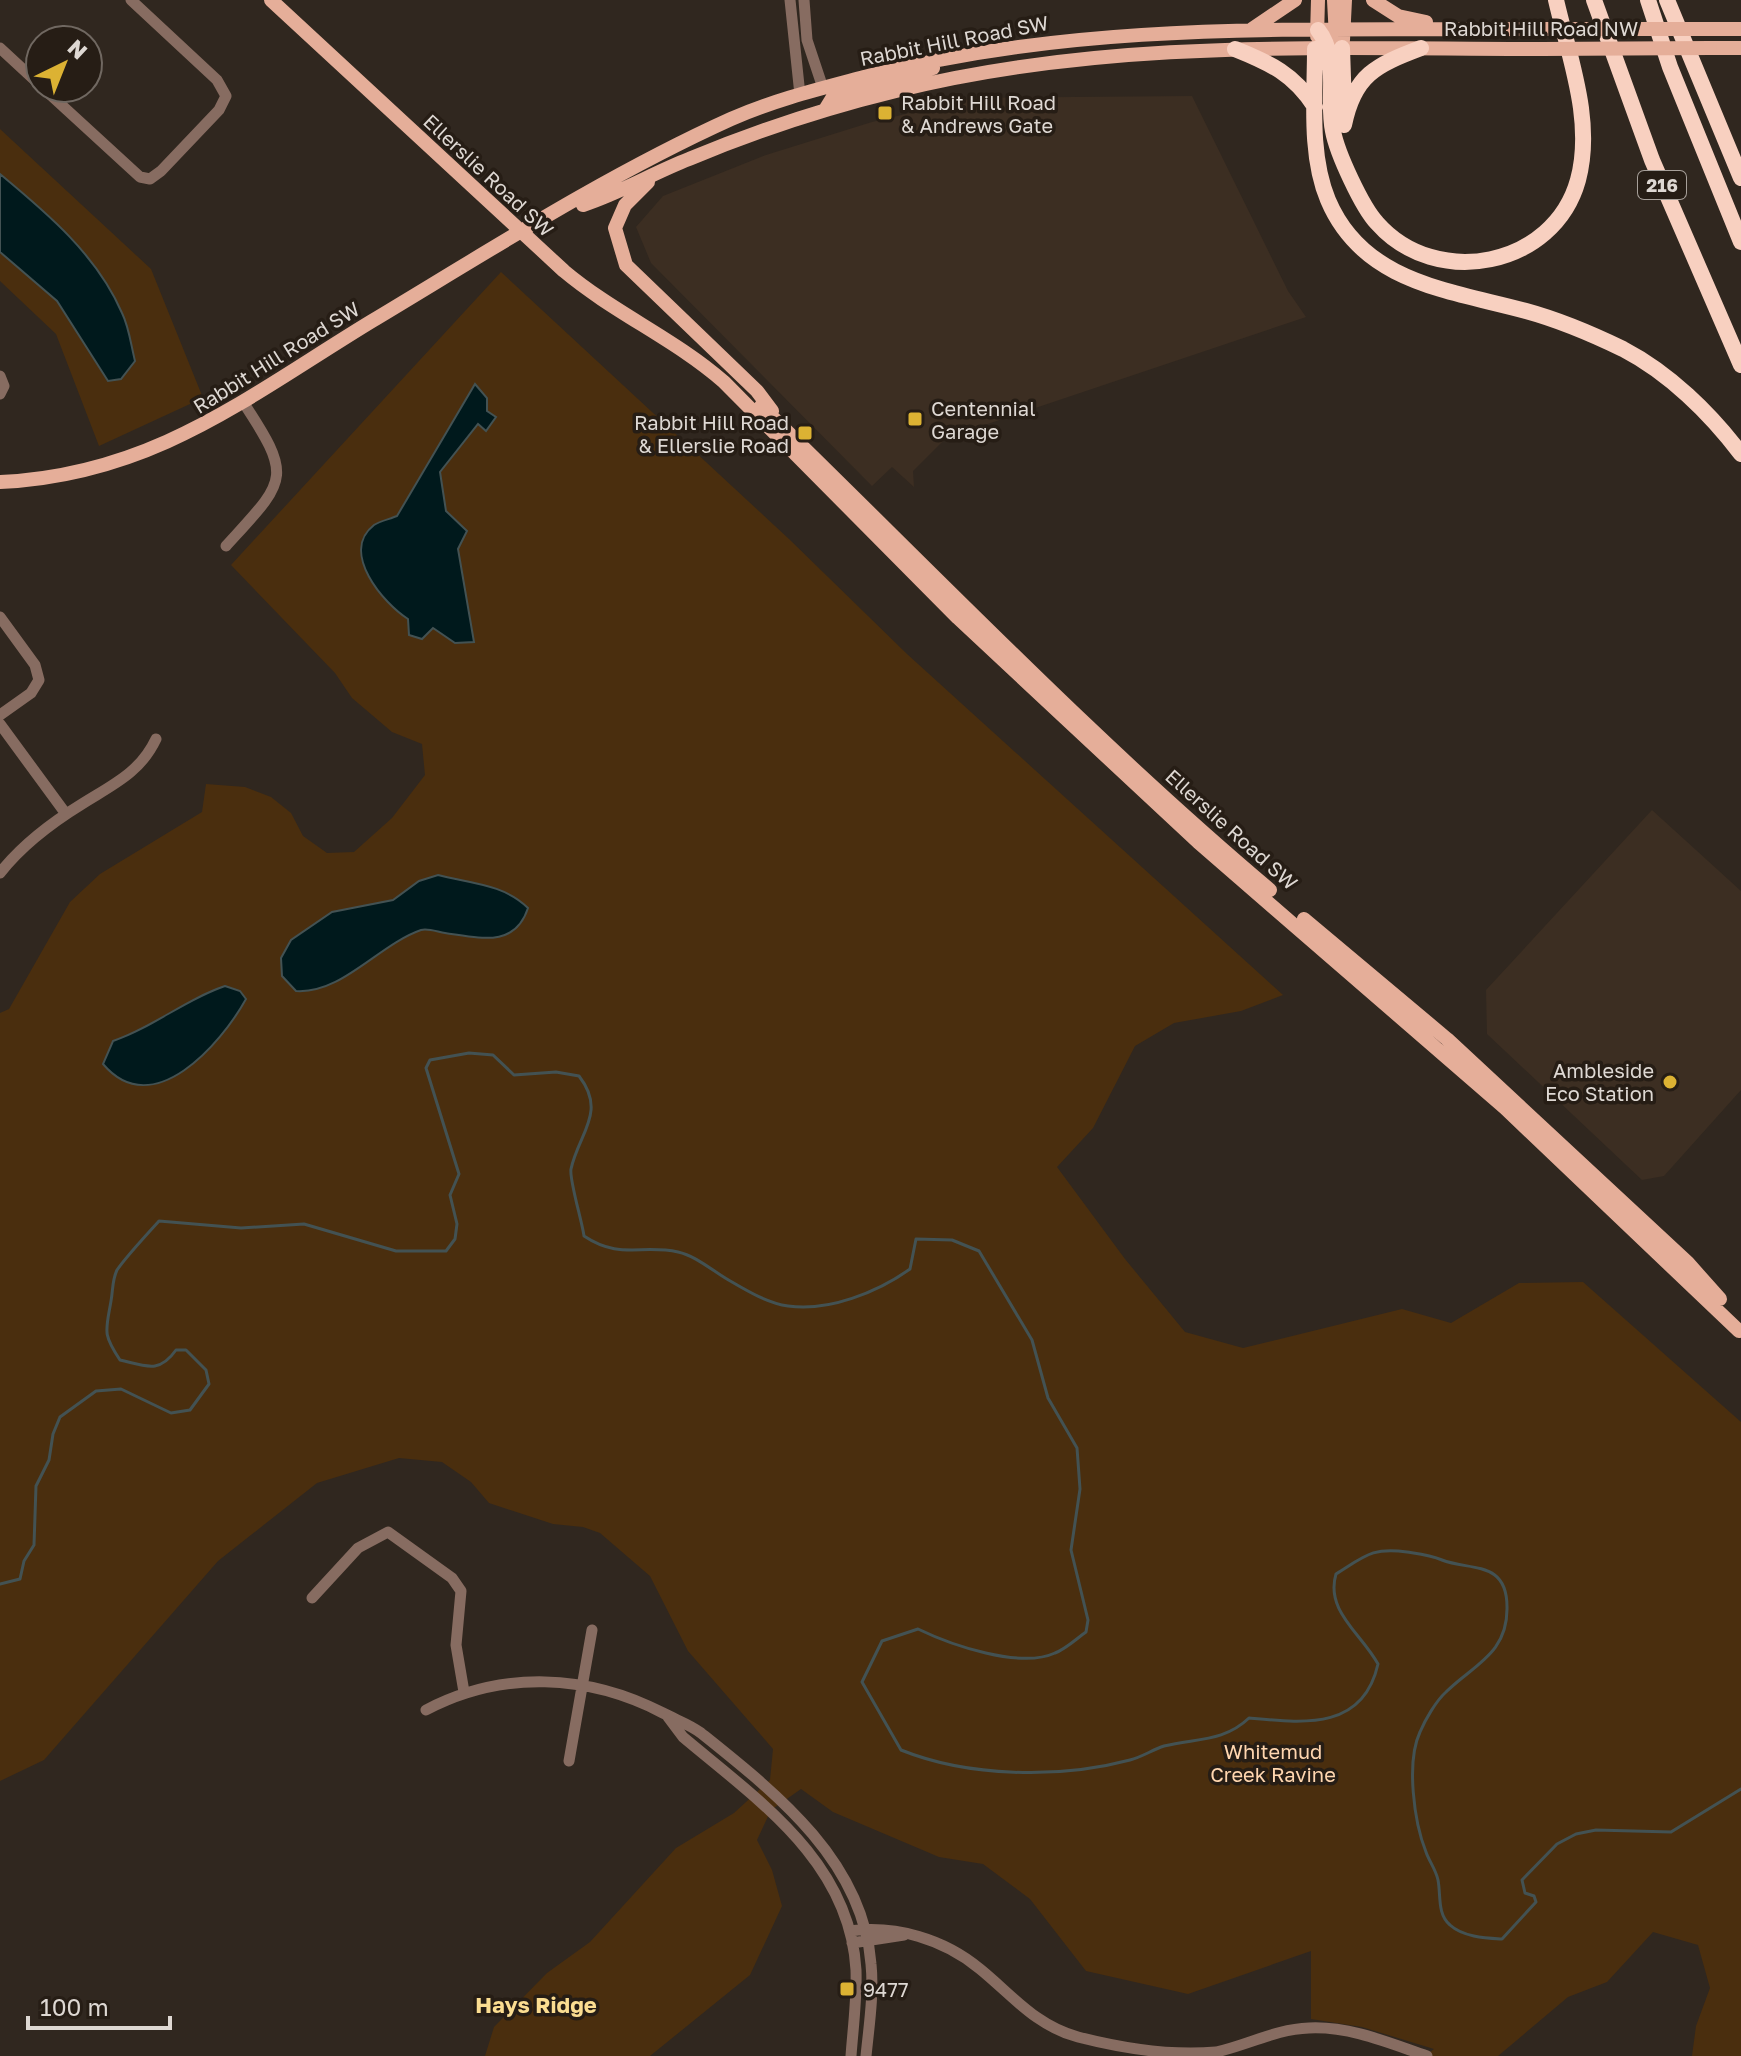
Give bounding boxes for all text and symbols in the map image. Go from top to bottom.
street label: Rabbit Hill Road SW [858,10,1050,70]
street label: Rabbit Hill Road NW [1444,16,1638,40]
north arrow [24,24,104,104]
text: N [63,33,93,65]
place label: Rabbit Hill Road & Andrews Gate [901,90,1056,137]
marker: Rabbit Hill Road & Andrews Gate [876,104,894,122]
street label: Ellerslie Road SW [419,109,559,241]
road number: 216 [1638,171,1686,199]
street label: Rabbit Hill Road SW [188,296,364,418]
place label: Centennial Garage [931,396,1036,443]
place label: Rabbit Hill Road & Ellerslie Road [634,410,789,457]
marker: Centennial Garage [906,410,924,428]
marker: Rabbit Hill Road & Ellerslie Road [796,424,814,442]
street label: Ellerslie Road SW [1161,764,1303,894]
place label: Ambleside Eco Station [1545,1058,1654,1105]
marker: Ambleside Eco Station [1661,1073,1679,1091]
park label: Whitemud Creek Ravine [1210,1739,1336,1786]
place label: 9477 [863,1977,909,2001]
scale bar [28,1980,170,2030]
marker: 9477 [838,1980,856,1998]
district label: Hays Ridge [475,1991,597,2018]
text: 100 m [40,1992,109,2021]

